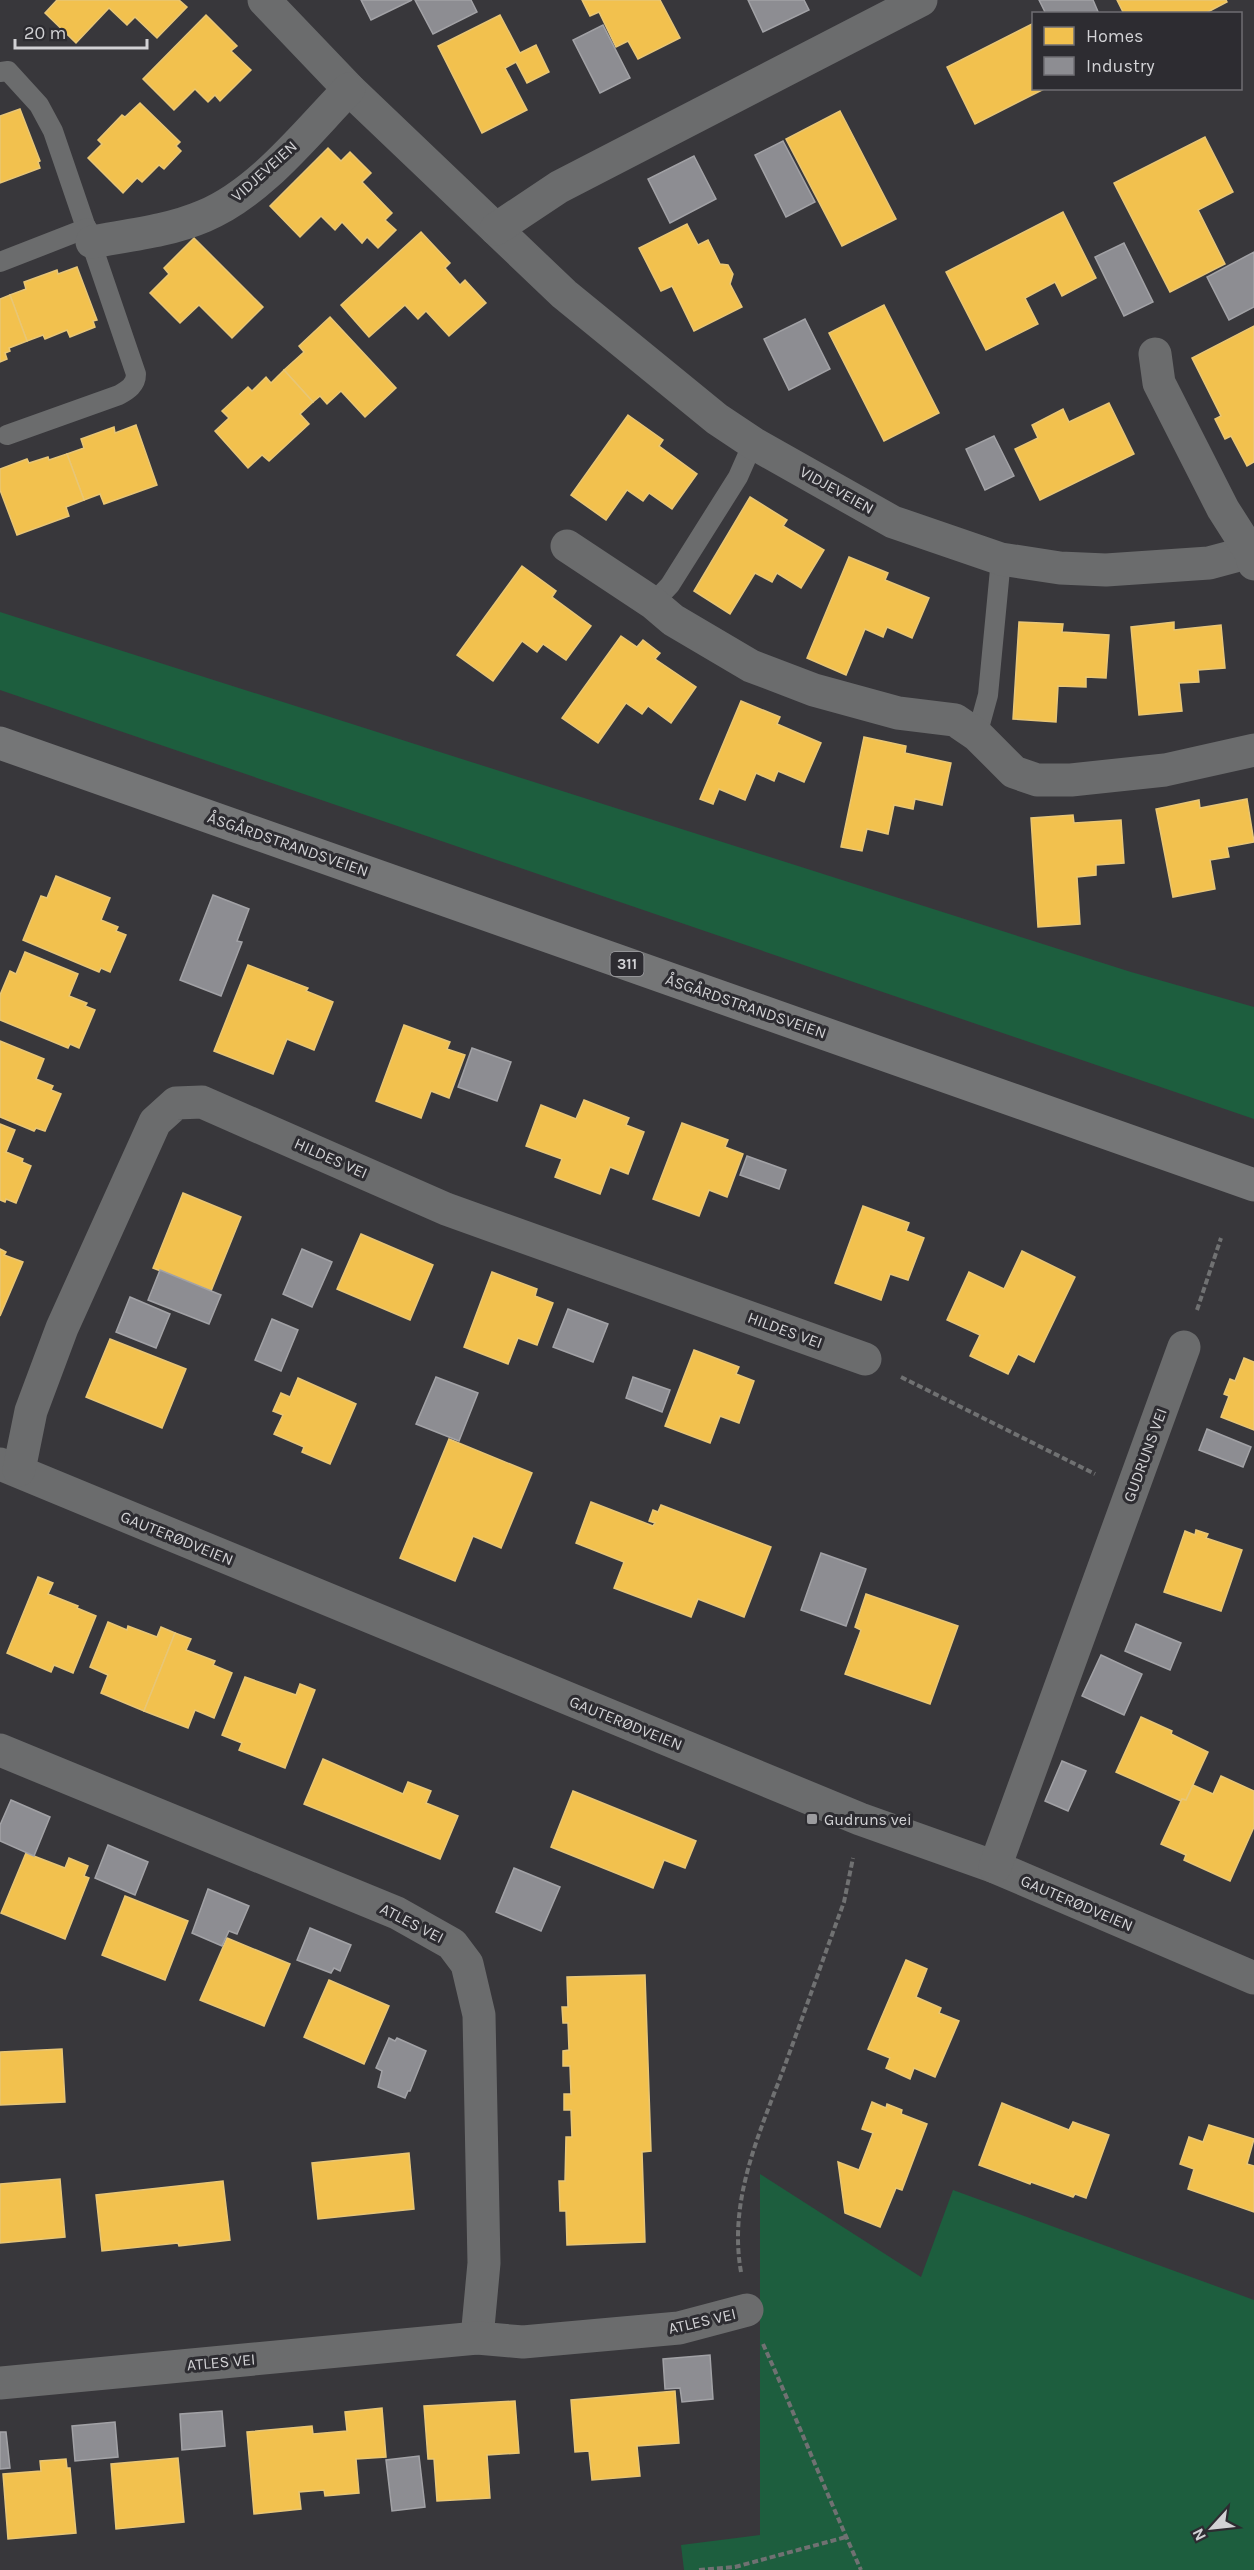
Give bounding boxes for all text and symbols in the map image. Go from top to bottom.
scale bar [15,12,147,50]
legend [1032,12,1242,90]
text: 20 m [24,22,66,44]
text: Homes [1086,25,1143,47]
text: Industry [1086,55,1155,77]
street label: VIDJEVEIEN [227,137,301,205]
street label: VIDJEVEIEN [797,462,877,518]
street label: ÅSGÅRDSTRANDSVEIEN [205,808,371,880]
road number: 311 [610,952,644,976]
street label: ÅSGÅRDSTRANDSVEIEN [663,970,829,1042]
street label: HILDES VEI [291,1133,371,1183]
street label: HILDES VEI [745,1308,825,1352]
street label: GUDRUNS VEI [1119,1405,1171,1505]
street label: GAUTERØDVEIEN [118,1507,236,1569]
street label: GAUTERØDVEIEN [567,1692,685,1754]
place label: Gudruns vei [824,1810,912,1829]
marker: Gudruns vei [805,1812,819,1826]
street label: GAUTERØDVEIEN [1018,1871,1136,1935]
street label: ATLES VEI [377,1899,447,1947]
street label: ATLES VEI [666,2304,738,2338]
street label: ATLES VEI [186,2350,256,2374]
north arrow [1182,2498,1242,2558]
text: N [1188,2525,1210,2544]

